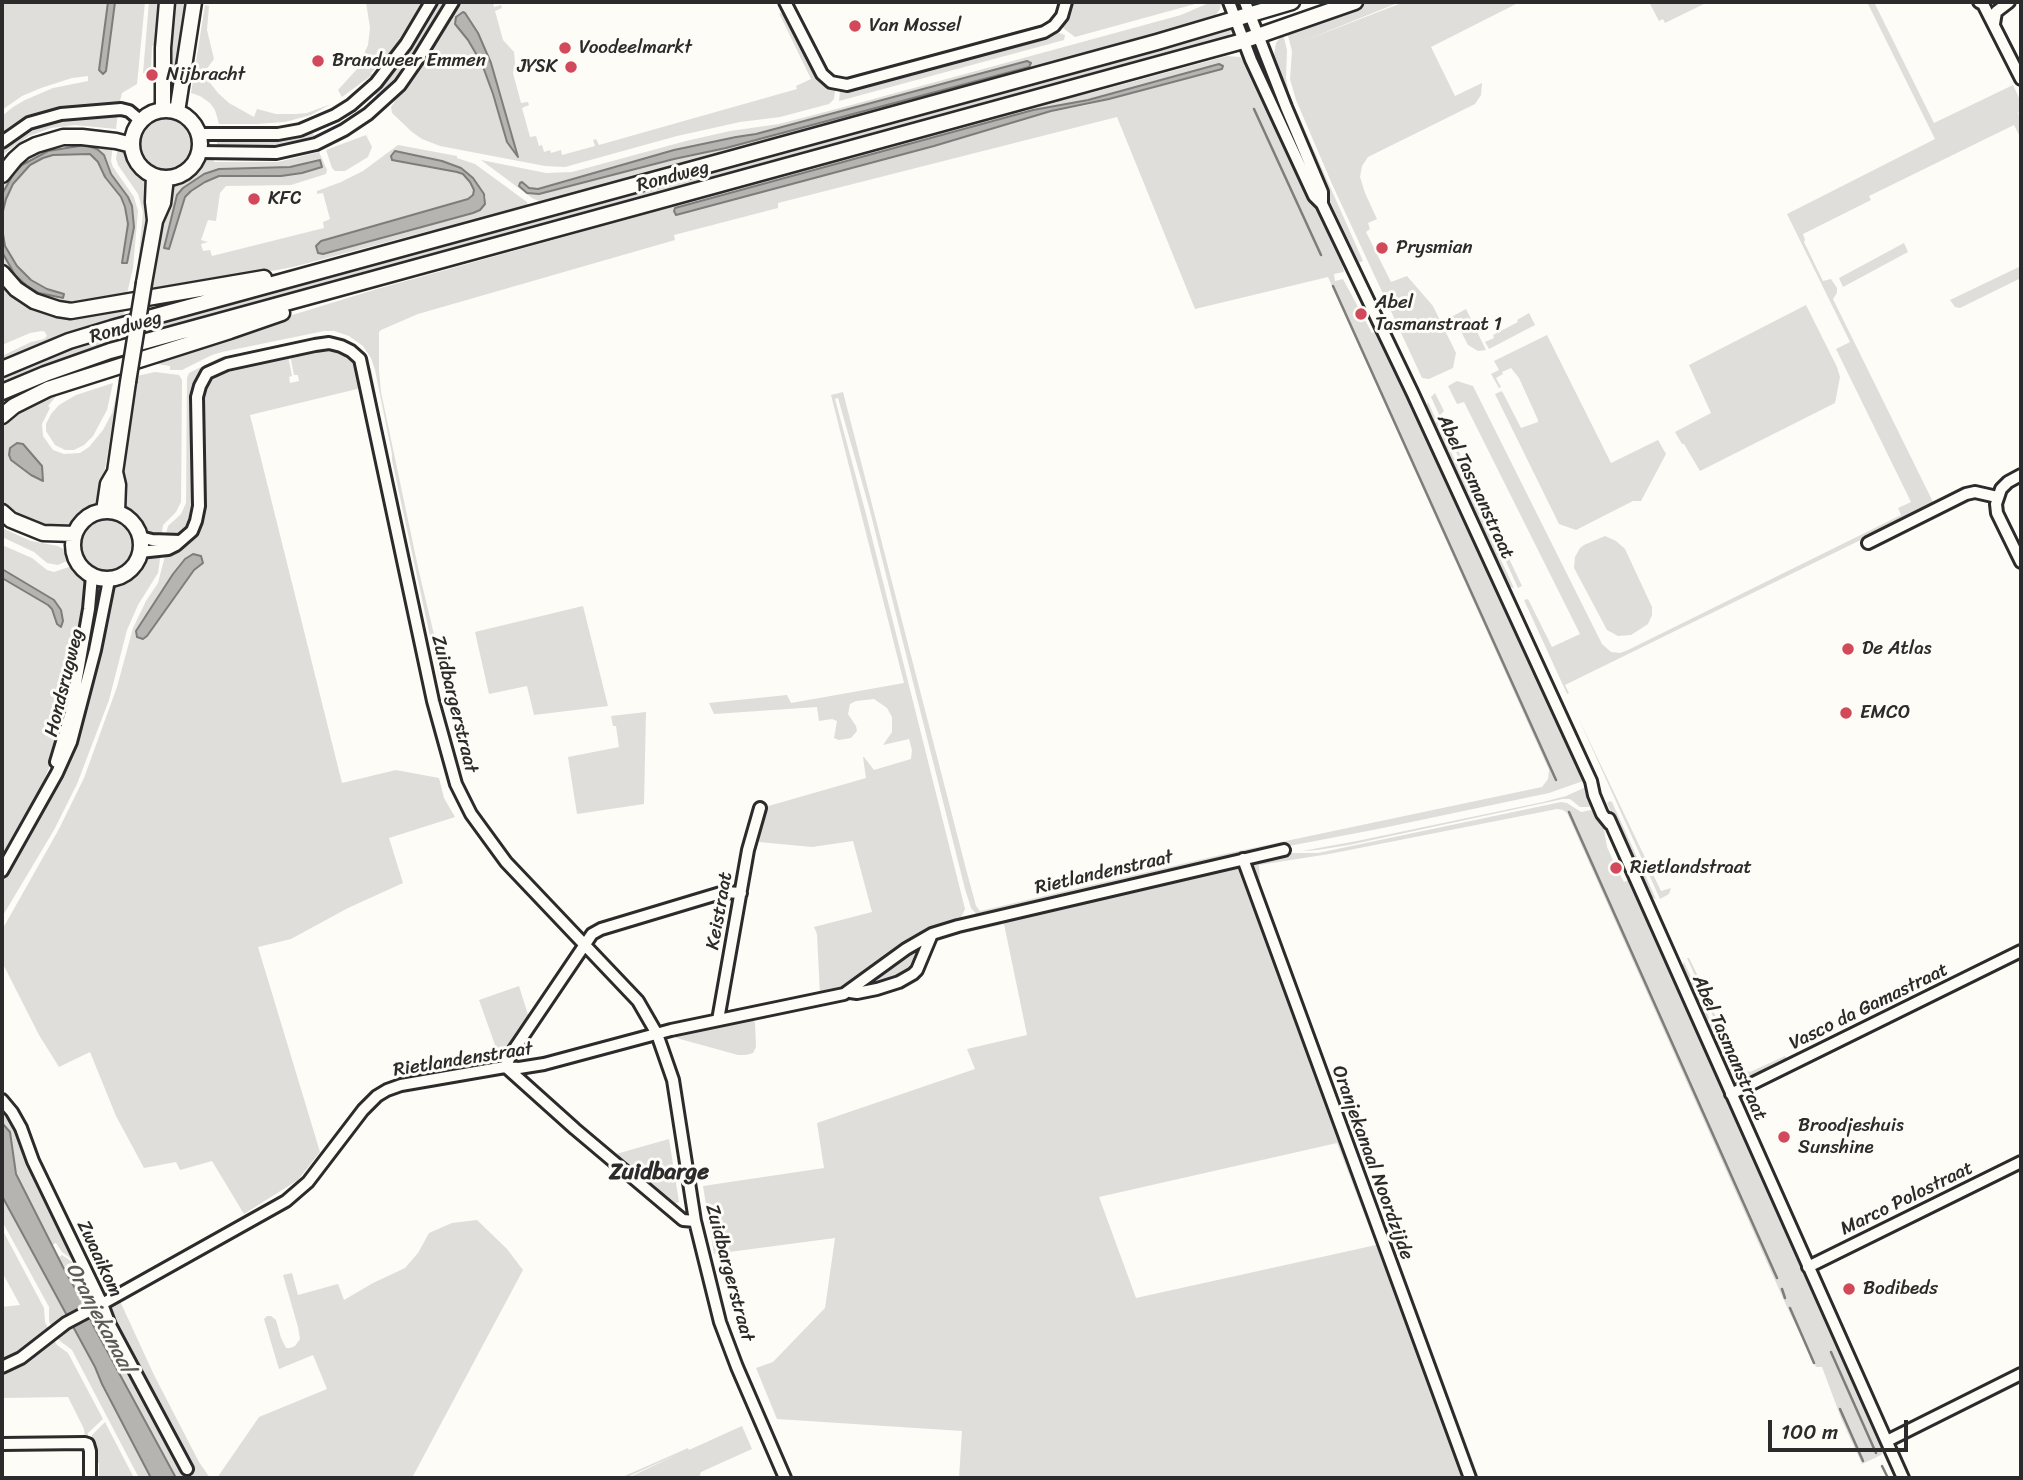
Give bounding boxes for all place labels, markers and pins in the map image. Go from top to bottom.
place label: Van Mossel [869,15,961,37]
marker: Van Mossel [847,18,863,34]
place label: Voodeelmarkt [579,37,692,59]
marker: Voodeelmarkt [557,40,573,56]
place label: Brandweer Emmen [332,50,486,72]
marker: Brandweer Emmen [310,53,326,69]
place label: JYSK [517,56,557,78]
marker: JYSK [563,59,579,75]
place label: Nijbracht [166,64,245,86]
marker: Nijbracht [144,67,160,83]
place label: KFC [268,188,301,210]
marker: KFC [246,191,262,207]
place label: Prysmian [1396,237,1473,259]
marker: Prysmian [1374,240,1390,256]
place label: Abel Tasmanstraat 1 [1375,292,1502,336]
marker: Abel Tasmanstraat 1 [1353,306,1369,322]
place label: De Atlas [1862,638,1932,660]
marker: De Atlas [1840,641,1856,657]
place label: EMCO [1860,702,1910,724]
marker: EMCO [1838,705,1854,721]
place label: Rietlandstraat [1630,857,1752,879]
marker: Rietlandstraat [1608,860,1624,876]
place label: Broodjeshuis Sunshine [1798,1115,1904,1159]
marker: Broodjeshuis Sunshine [1776,1129,1792,1145]
place label: Bodibeds [1863,1278,1938,1300]
marker: Bodibeds [1841,1281,1857,1297]

